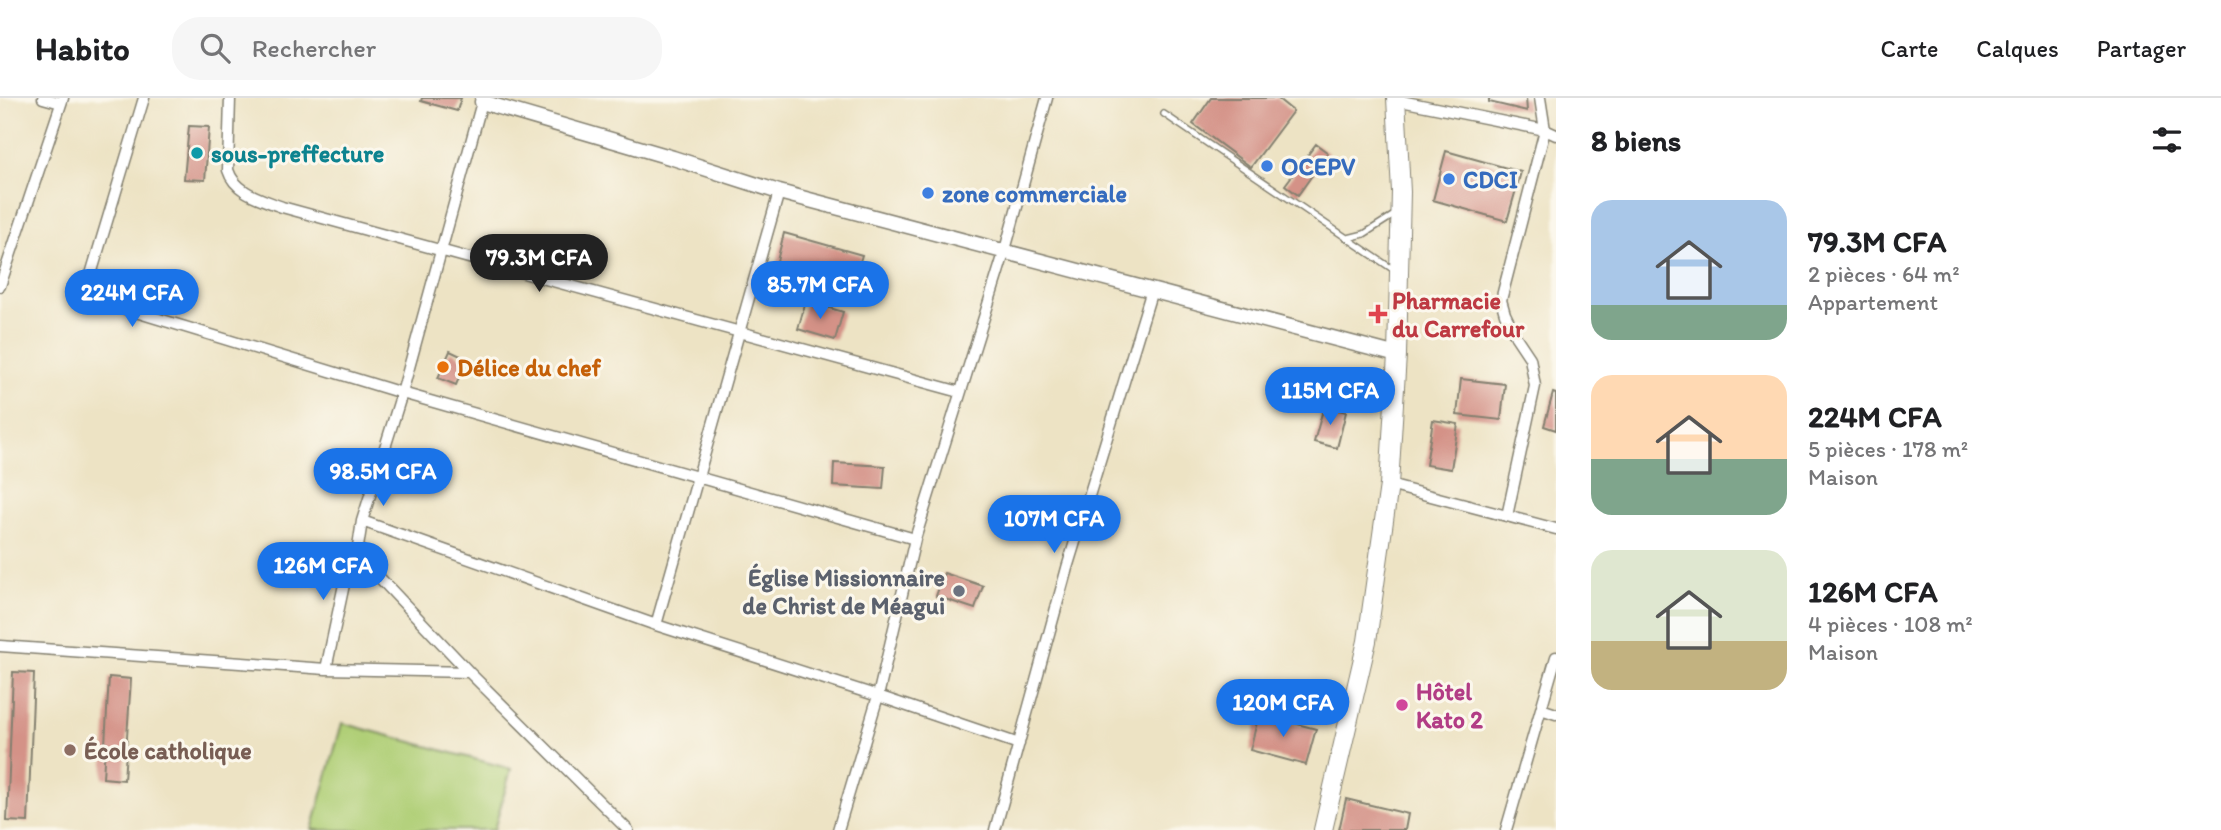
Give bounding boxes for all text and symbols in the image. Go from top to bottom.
search box [172,17,662,80]
text: Habito [35,29,130,68]
icon: search [196,29,234,67]
text: Rechercher [252,32,376,64]
text: Carte [1881,34,1938,63]
text: Calques [1976,34,2059,63]
text: Partager [2097,34,2186,63]
icon: filters [2148,121,2186,159]
text: 8 biens [1591,122,1681,159]
place label: sous-preffecture [211,139,384,169]
marker: sous-preffecture [189,145,205,161]
place label: OCEPV [1281,152,1356,181]
marker: OCEPV [1259,158,1275,174]
place label: CDCI [1463,165,1518,194]
marker: CDCI [1441,171,1457,187]
place label: zone commerciale [942,179,1127,208]
marker: zone commerciale [920,185,936,201]
text: 79.3M CFA [1808,223,1946,260]
icon: home [1647,228,1731,312]
pin: 79.3M CFA [459,234,619,294]
text: 79.3M CFA [486,243,592,271]
text: 2 pièces · 64 m² [1808,260,1960,288]
pin: 85.7M CFA [740,262,900,321]
pin: 224M CFA [60,270,204,329]
text: 85.7M CFA [767,270,873,298]
text: 224M CFA [81,278,183,306]
place label: Pharmacie du Carrefour [1392,286,1525,343]
text: Appartement [1808,288,1938,316]
marker: Pharmacie du Carrefour [1370,306,1386,322]
place label: Délice du chef [457,353,602,382]
marker: Délice du chef [435,359,451,375]
pin: 115M CFA [1258,368,1402,427]
text: 115M CFA [1281,376,1379,404]
text: 224M CFA [1808,398,1942,435]
icon: home [1647,403,1731,487]
text: 5 pièces · 178 m² [1808,435,1968,463]
pin: 98.5M CFA [303,448,463,508]
text: 98.5M CFA [330,457,436,485]
text: Maison [1808,463,1878,491]
pin: 107M CFA [982,496,1126,555]
text: 107M CFA [1004,504,1104,532]
pin: 126M CFA [251,542,395,602]
text: 126M CFA [273,551,373,579]
place label: Église Missionnaire de Christ de Méagui [742,563,945,621]
text: 126M CFA [1808,573,1938,610]
icon: home [1647,578,1731,662]
marker: Église Missionnaire de Christ de Méagui [951,583,967,599]
text: 4 pièces · 108 m² [1808,610,1973,638]
text: Maison [1808,638,1878,666]
place label: Hôtel Kato 2 [1416,677,1483,734]
pin: 120M CFA [1211,680,1355,739]
text: 120M CFA [1232,688,1334,716]
marker: Hôtel Kato 2 [1394,697,1410,713]
place label: École catholique [84,736,252,766]
marker: École catholique [62,742,78,758]

